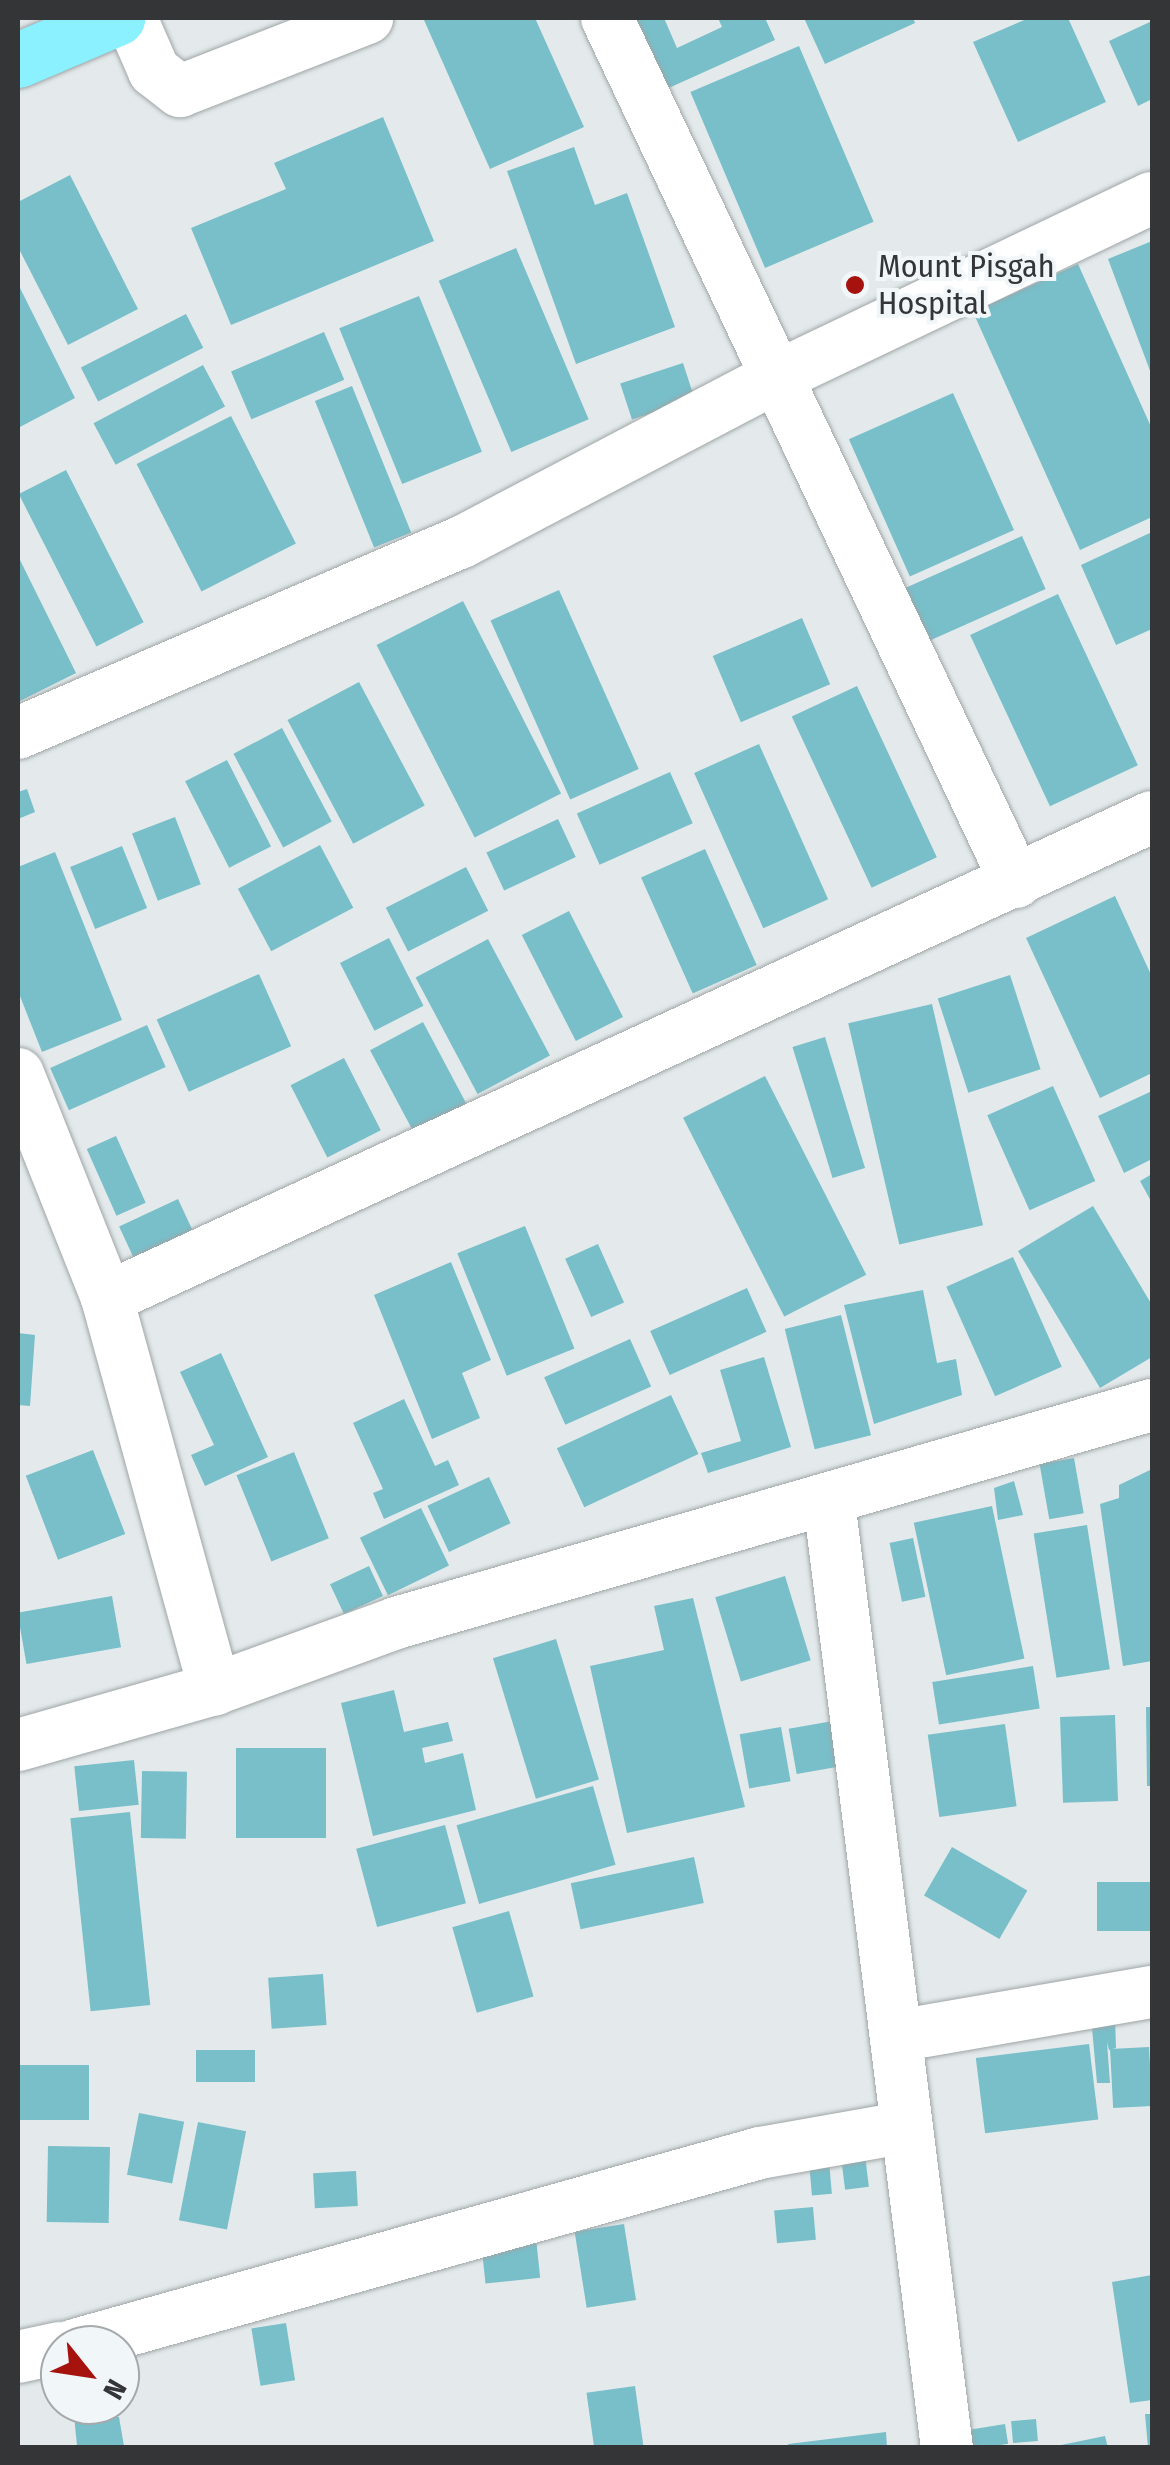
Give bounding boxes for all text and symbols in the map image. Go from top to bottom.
place label: Mount Pisgah Hospital [878,248,1055,323]
marker: Mount Pisgah Hospital [842,272,868,298]
north arrow [40,2325,140,2425]
text: N [96,2374,133,2405]

